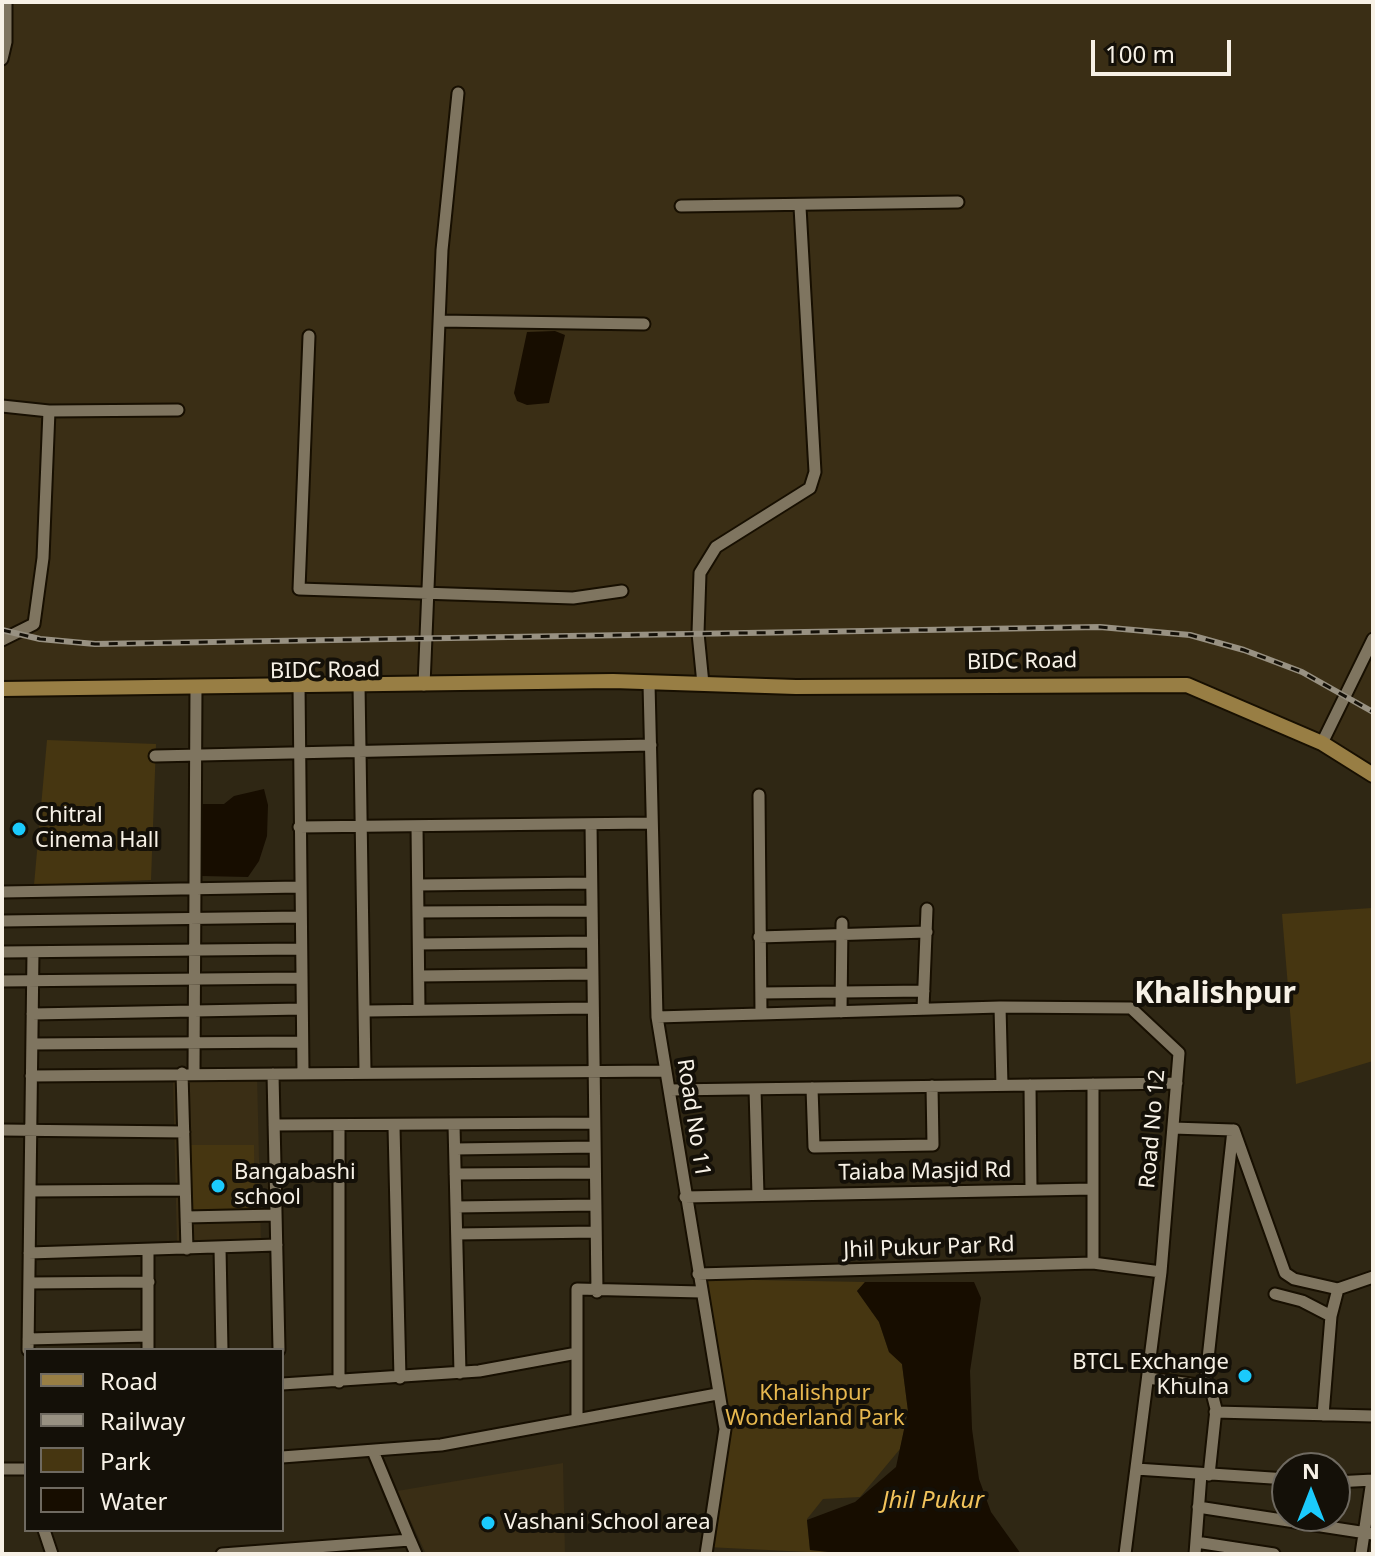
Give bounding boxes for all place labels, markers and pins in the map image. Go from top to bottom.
place label: Chitral Cinema Hall [35,803,159,854]
marker: Chitral Cinema Hall [10,820,28,838]
place label: Bangabashi school [234,1160,356,1212]
marker: Bangabashi school [209,1177,227,1195]
place label: BTCL Exchange Khulna [1072,1350,1229,1402]
marker: BTCL Exchange Khulna [1236,1367,1254,1385]
place label: Vashani School area [504,1510,711,1536]
marker: Vashani School area [479,1514,497,1532]

